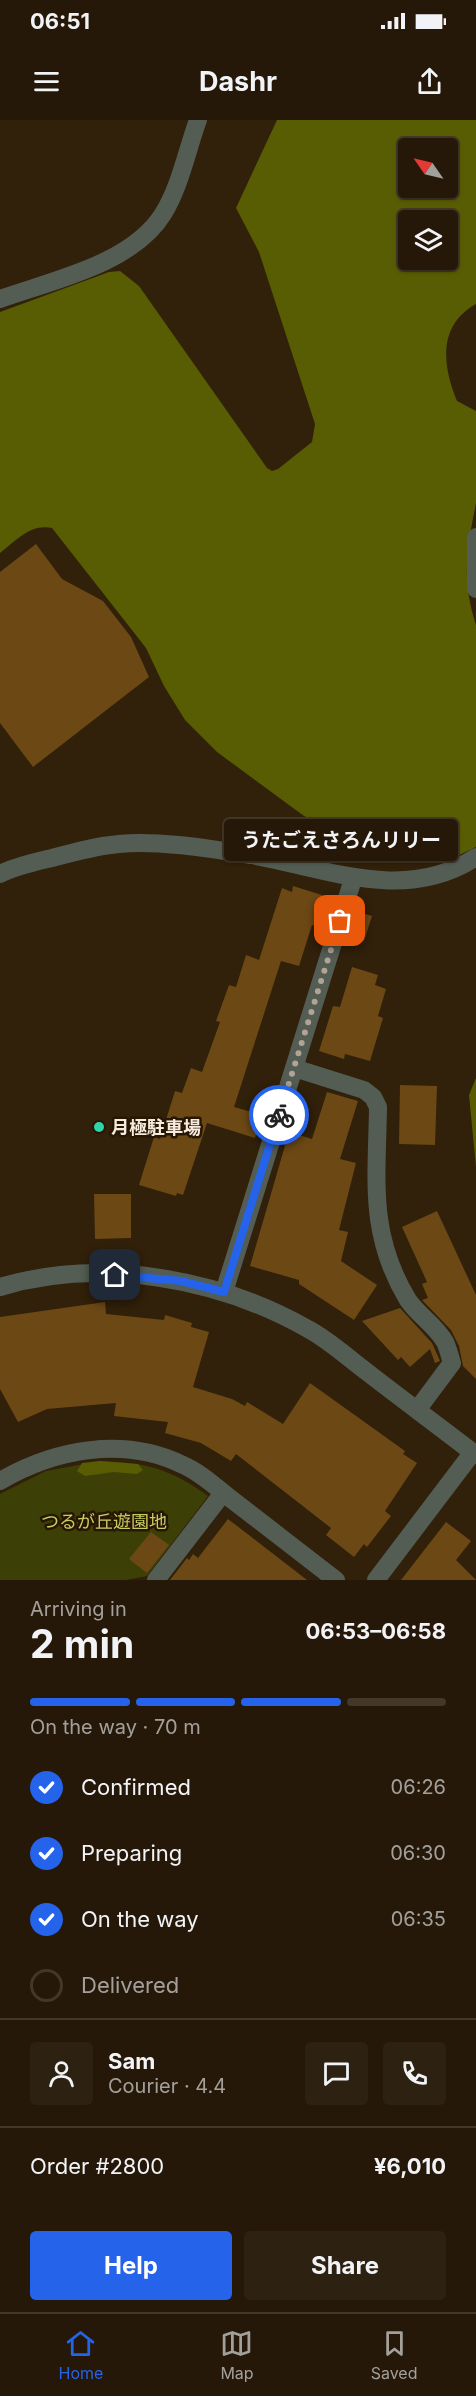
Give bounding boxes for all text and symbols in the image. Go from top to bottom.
text: 06:51 [30,8,90,34]
icon: menu [30,65,63,98]
text: Dashr [199,65,277,98]
icon: share [413,65,446,98]
north arrow [398,138,458,198]
map controls [398,138,458,270]
button: layers [398,210,458,270]
callout: うたごえさろんリリー [223,819,457,861]
text: うたごえさろんリリー [241,828,441,852]
pin [314,895,365,946]
icon: bag [323,904,356,937]
courier [249,1085,309,1145]
icon: bike [263,1099,296,1132]
place label: 月極駐車場 [111,1117,201,1138]
marker: 月極駐車場 [92,1120,106,1134]
pin [89,1249,140,1300]
icon: home [98,1258,131,1291]
park label: つるが丘遊園地 [41,1511,167,1532]
text: Arriving in [30,1597,127,1621]
text: 06:53–06:58 [305,1618,446,1644]
text: 2 min [30,1620,134,1667]
text: On the way · 70 m [30,1715,201,1739]
icon: check [30,1771,63,1804]
text: Confirmed [81,1774,191,1800]
text: 06:26 [391,1775,446,1799]
icon: check [30,1837,63,1870]
text: Preparing [81,1840,182,1866]
text: 06:30 [390,1841,446,1865]
icon: check [30,1903,63,1936]
text: On the way [81,1906,199,1932]
text: 06:35 [391,1907,446,1931]
text: Delivered [81,1972,179,1998]
button: person [30,2042,93,2105]
button: chat [305,2042,368,2105]
button: phone [383,2042,446,2105]
text: Sam [108,2048,155,2074]
text: Courier · 4.4 [108,2074,226,2098]
text: Order #2800 [30,2153,164,2179]
text: ¥6,010 [374,2153,446,2179]
button: Help [30,2231,232,2300]
button: Share [244,2231,446,2300]
tab: Home [59,2327,103,2383]
tab: Map [220,2327,254,2383]
tab: Saved [371,2327,417,2383]

